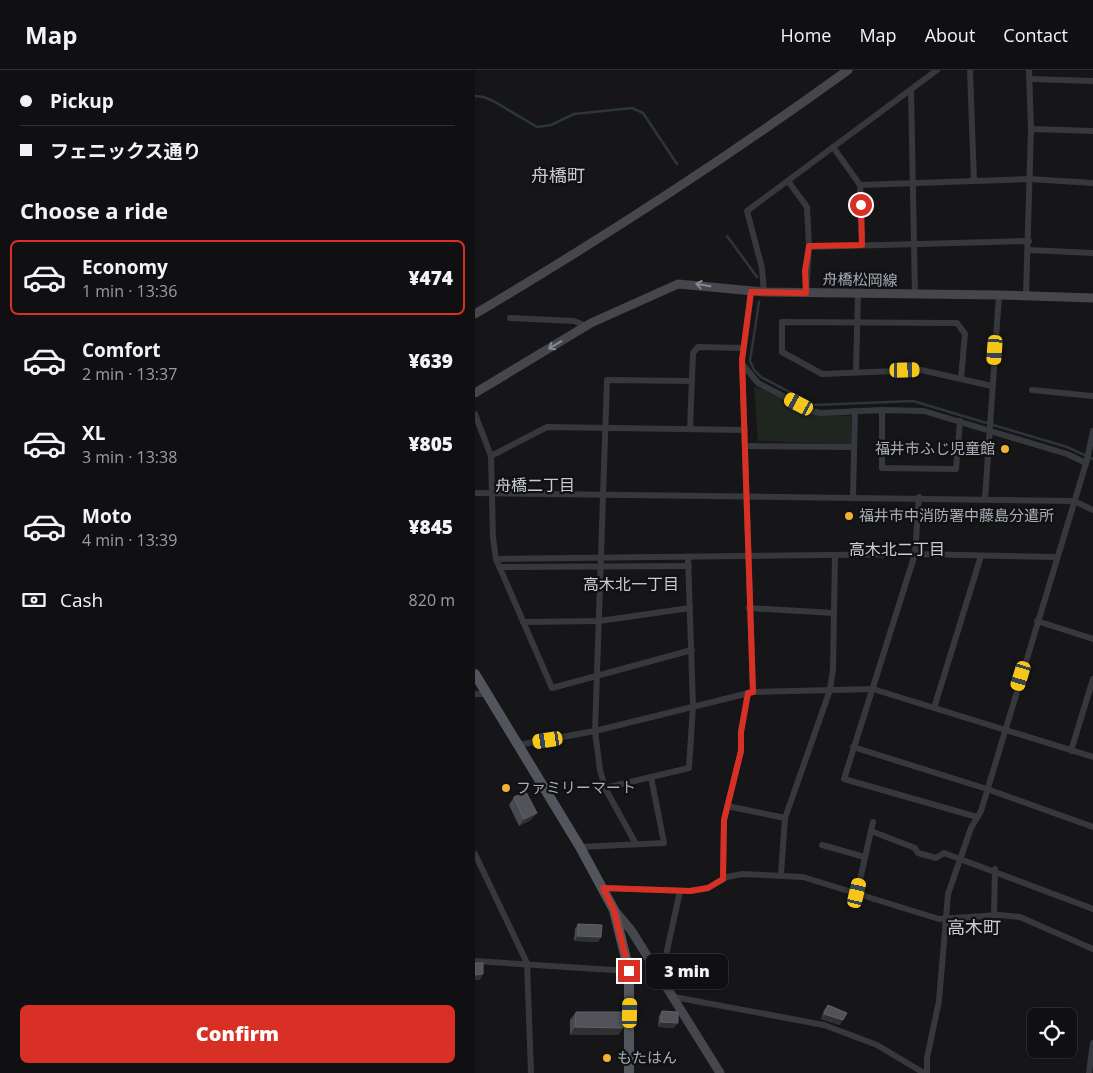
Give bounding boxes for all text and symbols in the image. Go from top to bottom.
text: Map [25,18,77,51]
text: Home [781,23,831,47]
text: Map [859,23,897,47]
text: About [925,23,975,47]
text: Contact [1003,23,1068,47]
text: Pickup [50,88,114,114]
text: フェニックス通り [50,138,201,164]
district label: 舟橋町 [531,163,585,187]
route start [850,194,872,216]
text: Choose a ride [20,195,168,225]
text: Economy [82,254,168,280]
icon: car [22,255,67,300]
text: ¥474 [408,265,453,291]
street label: 舟橋松岡線 [822,268,898,290]
text: 1 min · 13:36 [82,280,177,302]
one-way arrow [695,280,711,290]
car [986,335,1003,365]
text: Comfort [82,337,161,363]
icon: car [22,338,67,383]
one-way arrow [548,340,562,350]
text: ¥639 [408,348,453,374]
car [889,362,920,378]
text: 2 min · 13:37 [82,363,177,385]
car [782,390,815,418]
text: XL [82,420,105,446]
icon: car [22,421,67,466]
text: ¥805 [408,431,453,457]
place label: 福井市ふじ児童館 [875,438,995,458]
marker: 福井市ふじ児童館 [999,443,1011,455]
text: 3 min · 13:38 [82,446,177,468]
district label: 舟橋二丁目 [495,474,575,496]
text: Moto [82,503,132,529]
icon: car [22,504,67,549]
place label: 福井市中消防署中藤島分遣所 [859,505,1054,525]
marker: 福井市中消防署中藤島分遣所 [843,510,855,522]
text: ¥845 [408,514,453,540]
text: 4 min · 13:39 [82,529,177,551]
district label: 高木北二丁目 [849,538,945,560]
district label: 高木北一丁目 [583,573,679,595]
icon: cash [20,586,48,614]
text: Cash [60,587,103,613]
text: 820 m [409,589,455,611]
car [1009,659,1032,693]
car [532,730,563,750]
place label: ファミリーマート [516,777,636,797]
marker: ファミリーマート [500,782,512,794]
car [846,877,867,909]
district label: 高木町 [947,915,1001,939]
callout: 3 min [647,954,729,988]
route end [618,960,640,982]
text: 3 min [664,960,710,982]
car [622,998,637,1028]
button: Confirm [20,1005,455,1063]
map controls [1027,1008,1077,1058]
button: locate [1027,1008,1077,1058]
place label: もたはん [617,1047,677,1067]
marker: もたはん [601,1052,613,1064]

